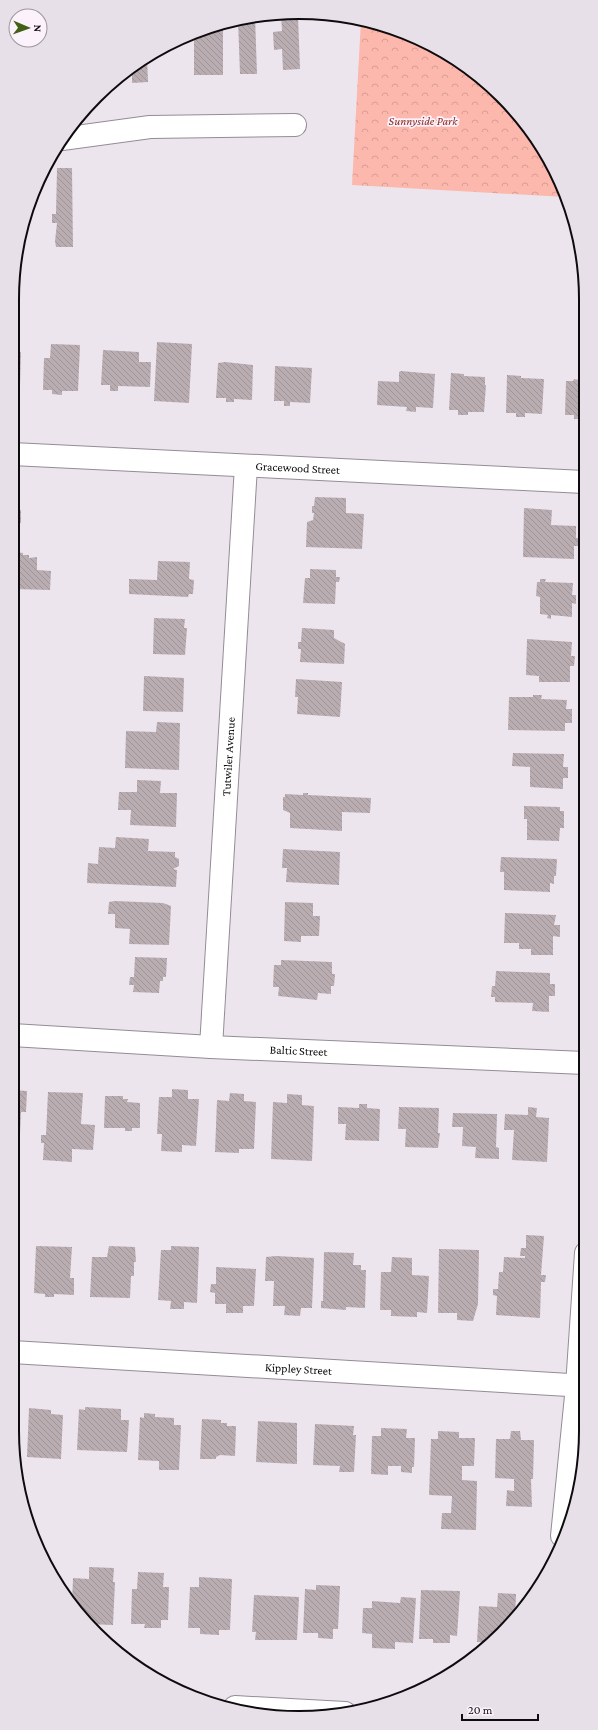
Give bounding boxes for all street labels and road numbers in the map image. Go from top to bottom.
street label: Gracewood Street [255,459,341,477]
street label: Tutwiler Avenue [219,717,238,796]
street label: Baltic Street [269,1043,329,1059]
street label: Kippley Street [265,1360,333,1378]

